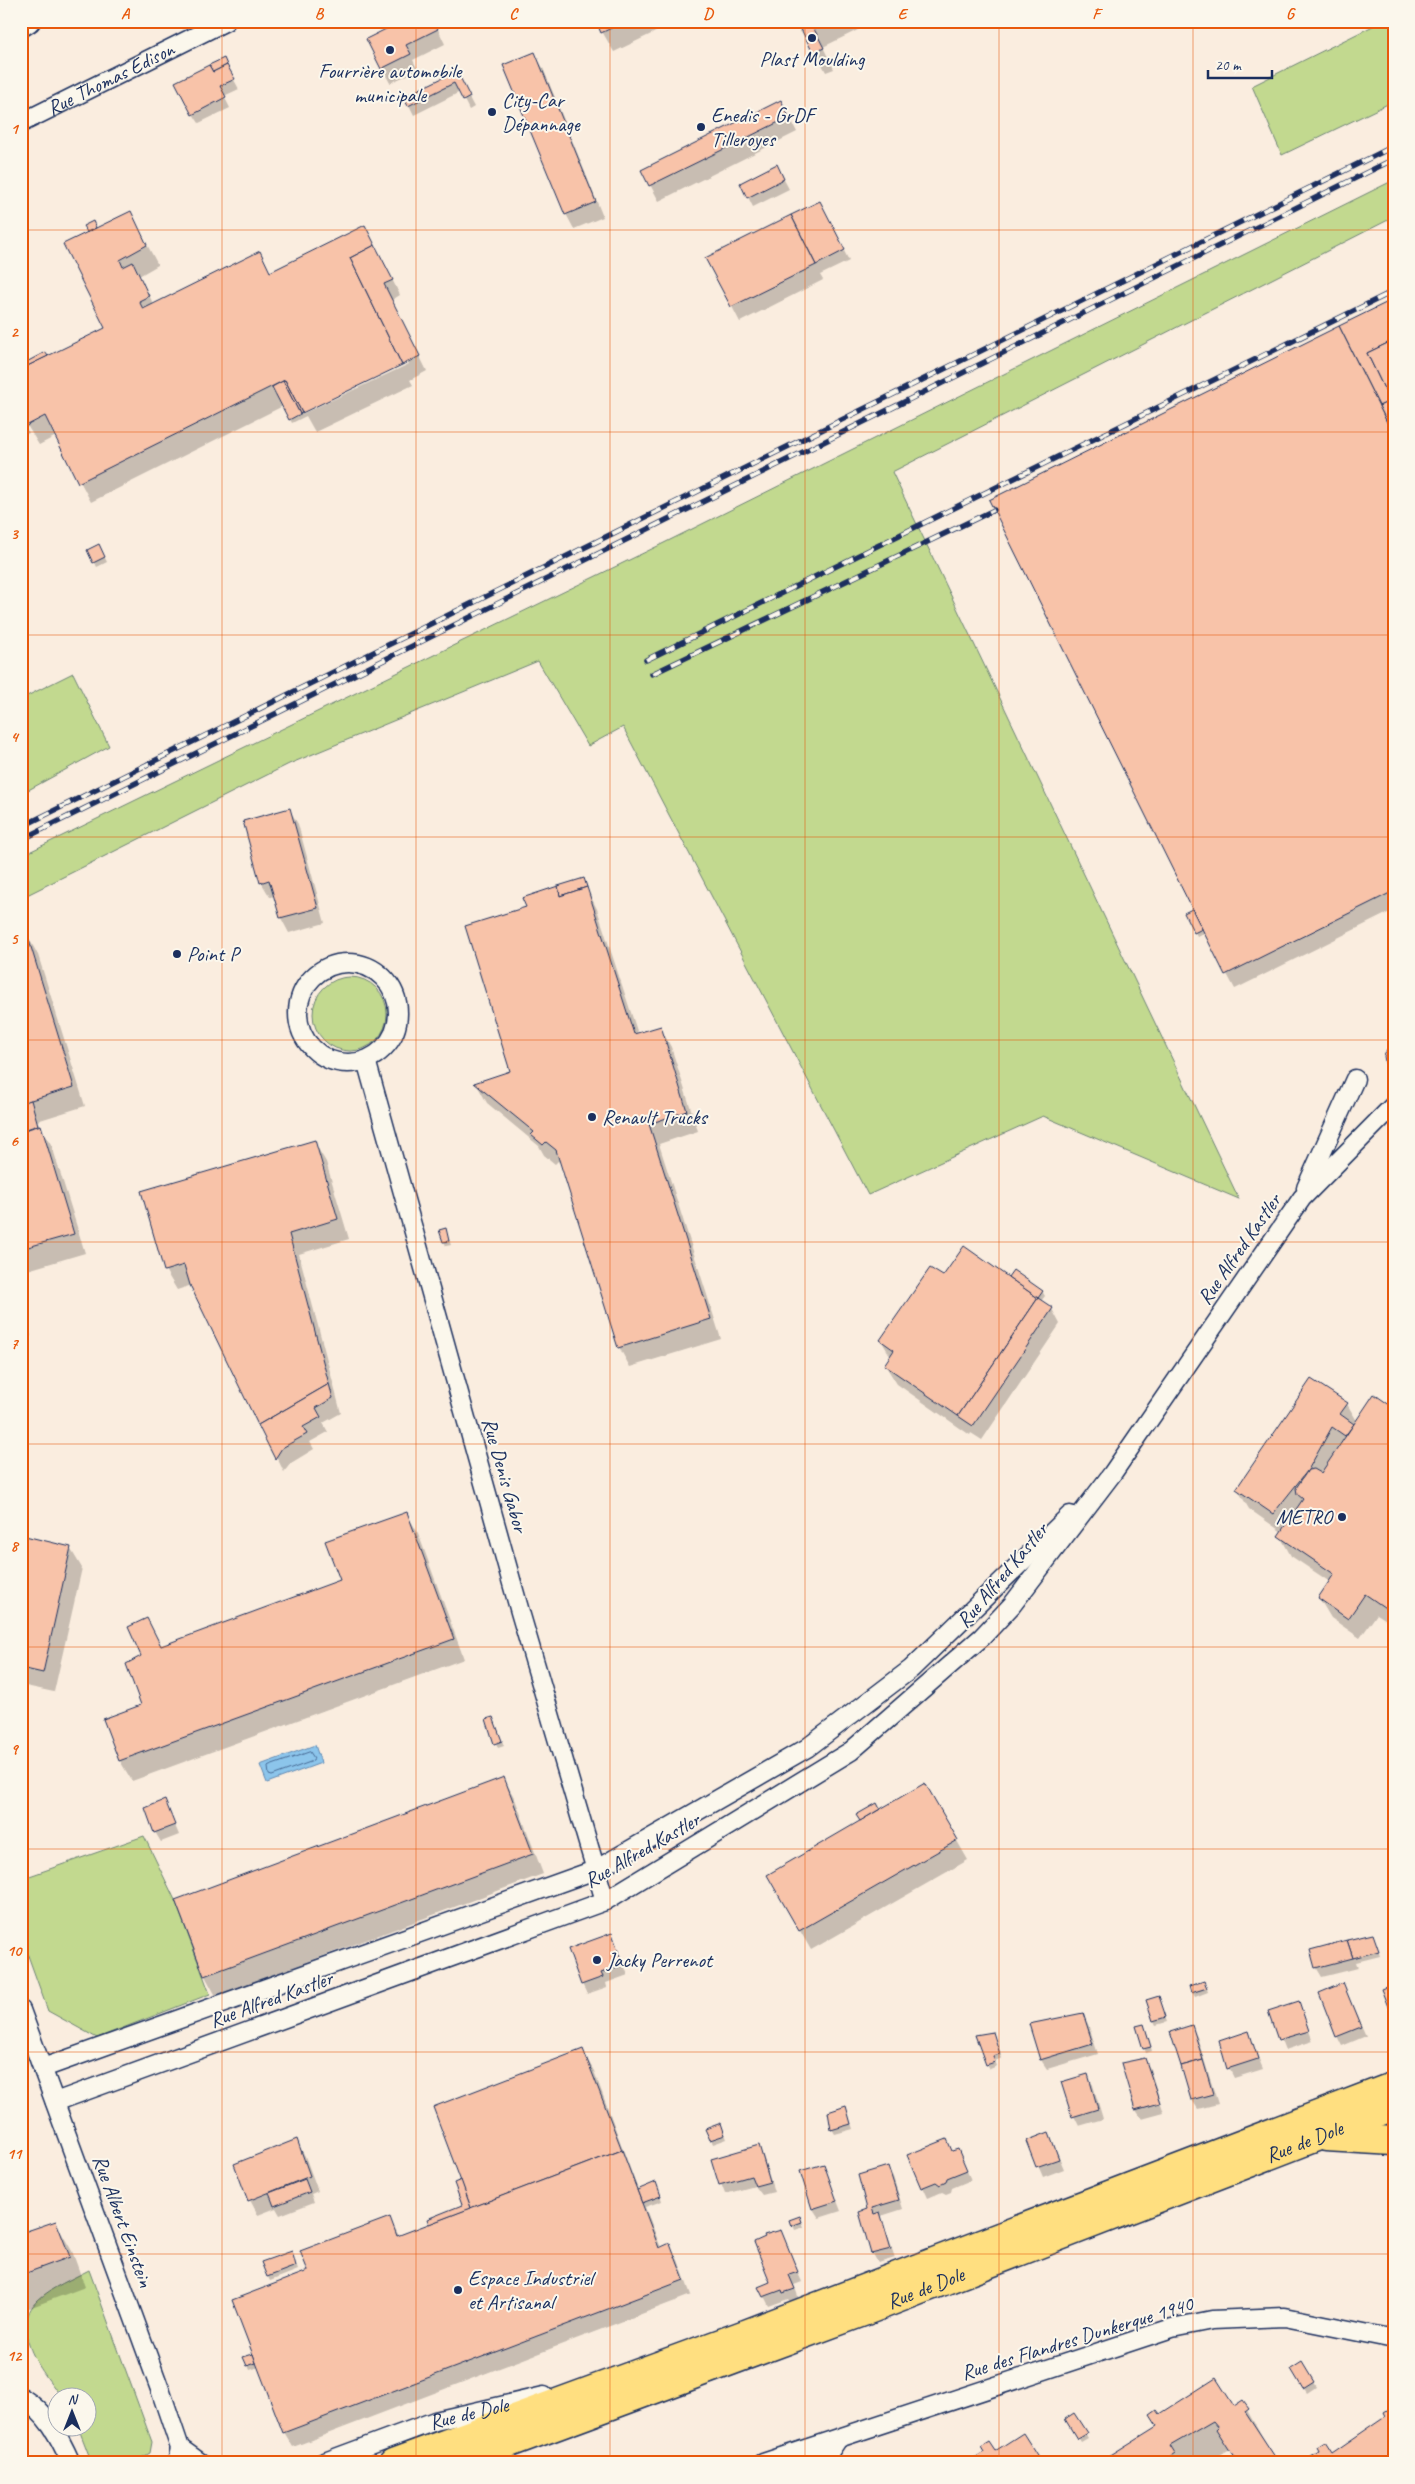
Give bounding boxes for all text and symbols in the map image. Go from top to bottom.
text: A [121,4,131,24]
text: B [315,4,325,24]
text: C [509,4,519,24]
text: D [703,4,714,24]
text: E [898,4,909,24]
text: F [1092,4,1103,24]
text: G [1286,4,1296,24]
marker: Plast Moulding [806,32,818,44]
street label: Rue Thomas Edison [43,35,180,121]
marker: Fourrière automobile municipale [384,44,396,56]
place label: Plast Moulding [760,46,866,72]
scale bar [1208,48,1271,80]
text: 20 m [1215,56,1242,75]
place label: Fourrière automobile municipale [319,58,464,108]
place label: City-Car Dépannage [502,87,581,137]
place label: Enedis - GrDF Tilleroyes [711,102,817,152]
marker: City-Car Dépannage [486,106,498,118]
text: 1 [10,119,19,139]
marker: Enedis - GrDF Tilleroyes [695,121,707,133]
text: 2 [10,322,19,342]
text: 3 [10,524,19,544]
text: 4 [10,727,19,747]
text: 5 [11,929,20,949]
place label: Point P [187,941,242,967]
marker: Point P [171,948,183,960]
place label: Renault Trucks [602,1104,708,1130]
marker: Renault Trucks [586,1111,598,1123]
text: 6 [10,1131,19,1151]
street label: Rue Alfred Kastler [1191,1187,1287,1309]
text: 7 [10,1334,19,1354]
street label: Rue Denis Gabor [476,1415,534,1538]
place label: METRO [1276,1504,1335,1530]
marker: METRO [1336,1511,1348,1523]
street label: Rue Alfred Kastler [951,1516,1054,1633]
text: 8 [10,1536,19,1556]
text: 9 [10,1739,19,1759]
street label: Rue Alfred Kastler [580,1806,706,1894]
text: 10 [7,1941,23,1961]
place label: Jacky Perrenot [606,1947,714,1973]
marker: Jacky Perrenot [591,1954,603,1966]
street label: Rue Alfred Kastler [206,1964,337,2033]
street label: Rue de Dole [1262,2115,1348,2168]
text: 11 [7,2144,23,2164]
street label: Rue Albert Einstein [87,2151,159,2291]
street label: Rue de Dole [883,2261,969,2315]
place label: Espace Industriel et Artisanal [468,2265,596,2315]
marker: Espace Industriel et Artisanal [452,2284,464,2296]
street label: Rue des Flandres Dunkerque 1940 [958,2290,1198,2386]
text: 12 [7,2346,23,2366]
north arrow [48,2386,98,2436]
text: N [68,2391,79,2408]
street label: Rue de Dole [425,2391,512,2435]

